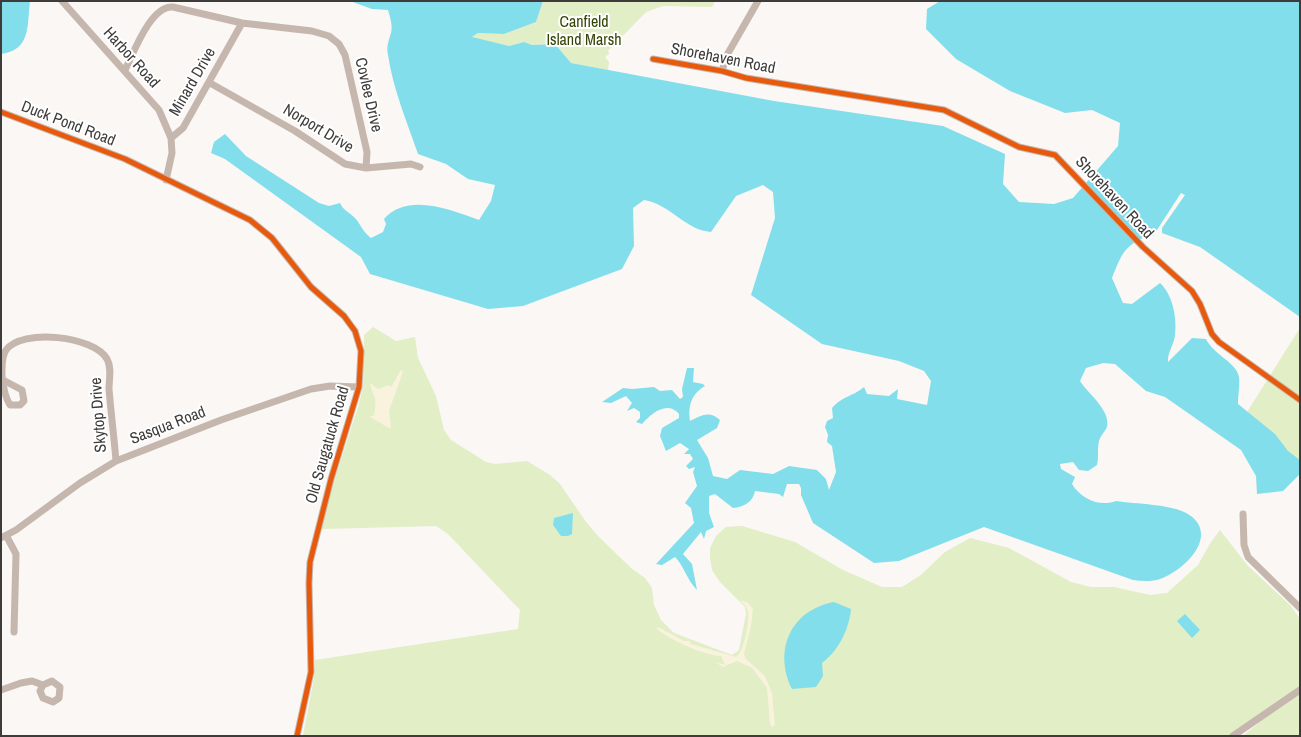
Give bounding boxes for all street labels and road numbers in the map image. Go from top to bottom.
street label: Harbor Road [99,24,163,92]
street label: Shorehaven Road [669,39,777,79]
street label: Minard Drive [166,44,220,120]
street label: Covlee Drive [350,56,386,134]
street label: Duck Pond Road [18,97,118,151]
street label: Norport Drive [279,100,357,158]
street label: Shorehaven Road [1071,153,1157,243]
street label: Skytop Drive [87,377,111,453]
street label: Old Saugatuck Road [302,384,354,506]
street label: Sasqua Road [127,403,209,449]

